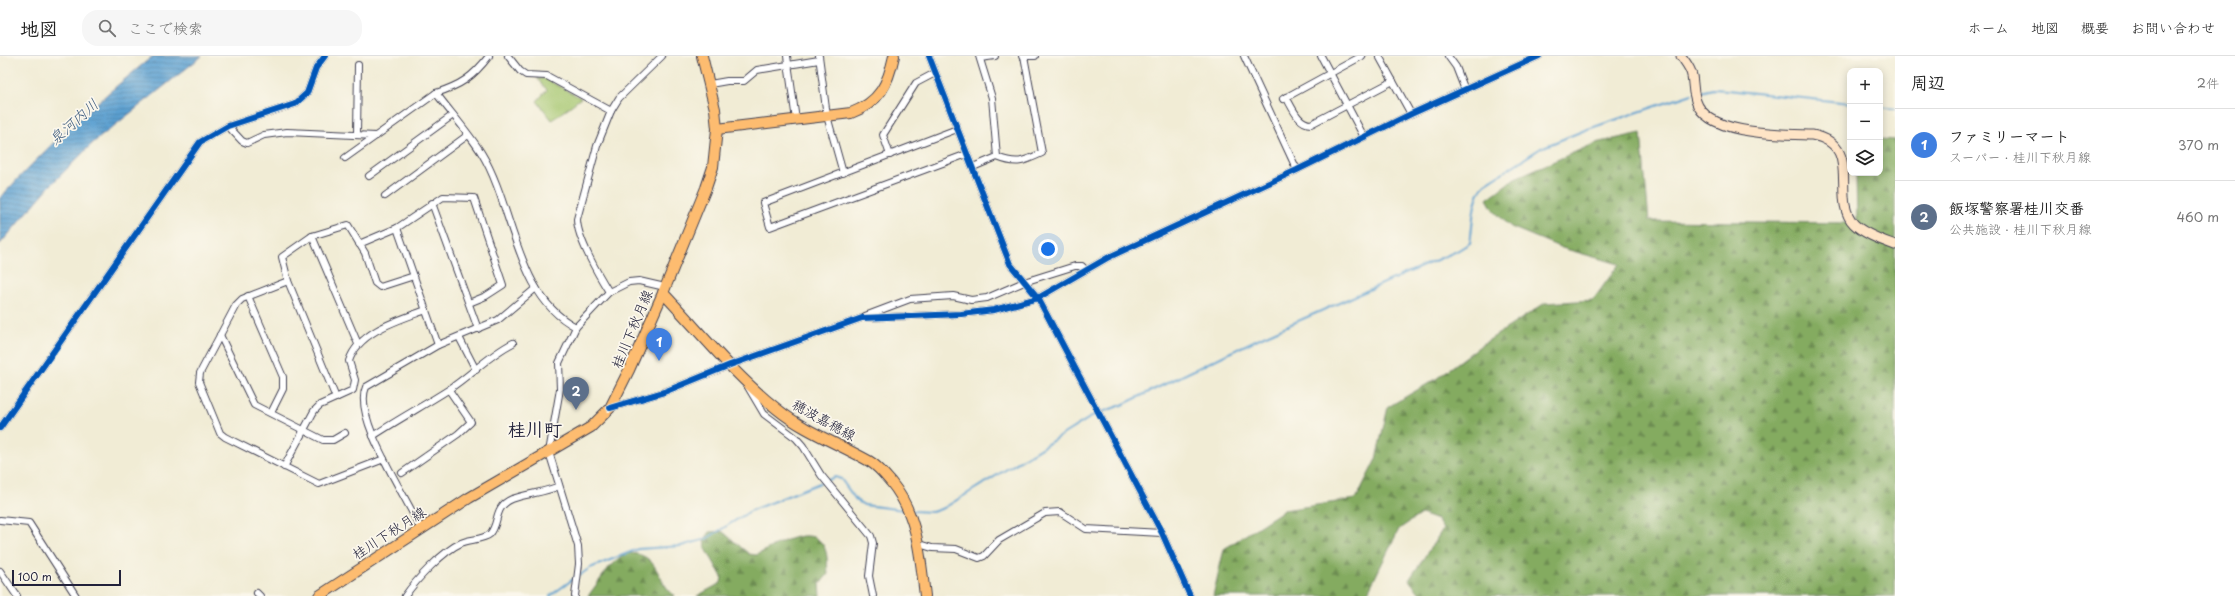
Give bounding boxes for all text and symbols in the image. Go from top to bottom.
search box [82,10,362,46]
text: 地図 [20,14,58,42]
text: ここで検索 [128,16,203,39]
icon: search [96,17,118,39]
text: ホーム [1968,17,2009,38]
text: 地図 [2031,17,2059,38]
text: 概要 [2081,17,2109,38]
text: お問い合わせ [2131,17,2215,38]
map controls [1847,68,1883,176]
button: + [1847,68,1883,104]
text: 周辺 [1911,69,1945,95]
text: 2件 [2197,73,2219,92]
water label: 泉河内川 [43,92,103,150]
button: − [1847,104,1883,140]
text: ファミリーマート [1949,124,2070,147]
text: 1 [1921,135,1927,154]
text: 370 m [2178,135,2219,154]
button: layers [1847,140,1883,176]
text: スーパー · 桂川下秋月線 [1949,147,2091,166]
text: 飯塚警察署桂川交番 [1949,196,2084,219]
text: 2 [1919,207,1929,226]
text: 460 m [2176,207,2219,226]
text: 公共施設 · 桂川下秋月線 [1949,219,2091,238]
your location [1038,239,1058,259]
street label: 桂川下秋月線 [605,286,658,372]
pin: 1 [646,328,672,361]
pin: 2 [563,377,589,410]
street label: 穂波嘉穂線 [789,393,860,446]
district label: 桂川町 [508,415,562,442]
street label: 桂川下秋月線 [348,501,430,564]
scale bar [12,568,121,587]
text: 100 m [18,568,52,585]

